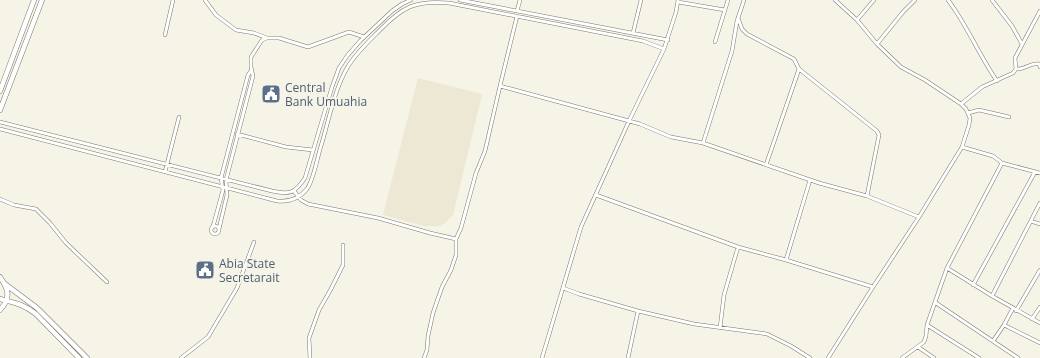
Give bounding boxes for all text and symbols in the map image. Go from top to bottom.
place label: Central Bank Umuahia [285,79,367,110]
public building icon: Central Bank Umuahia [260,83,282,105]
place label: Abia State Secretarait [219,255,280,286]
public building icon: Abia State Secretarait [194,259,216,281]

